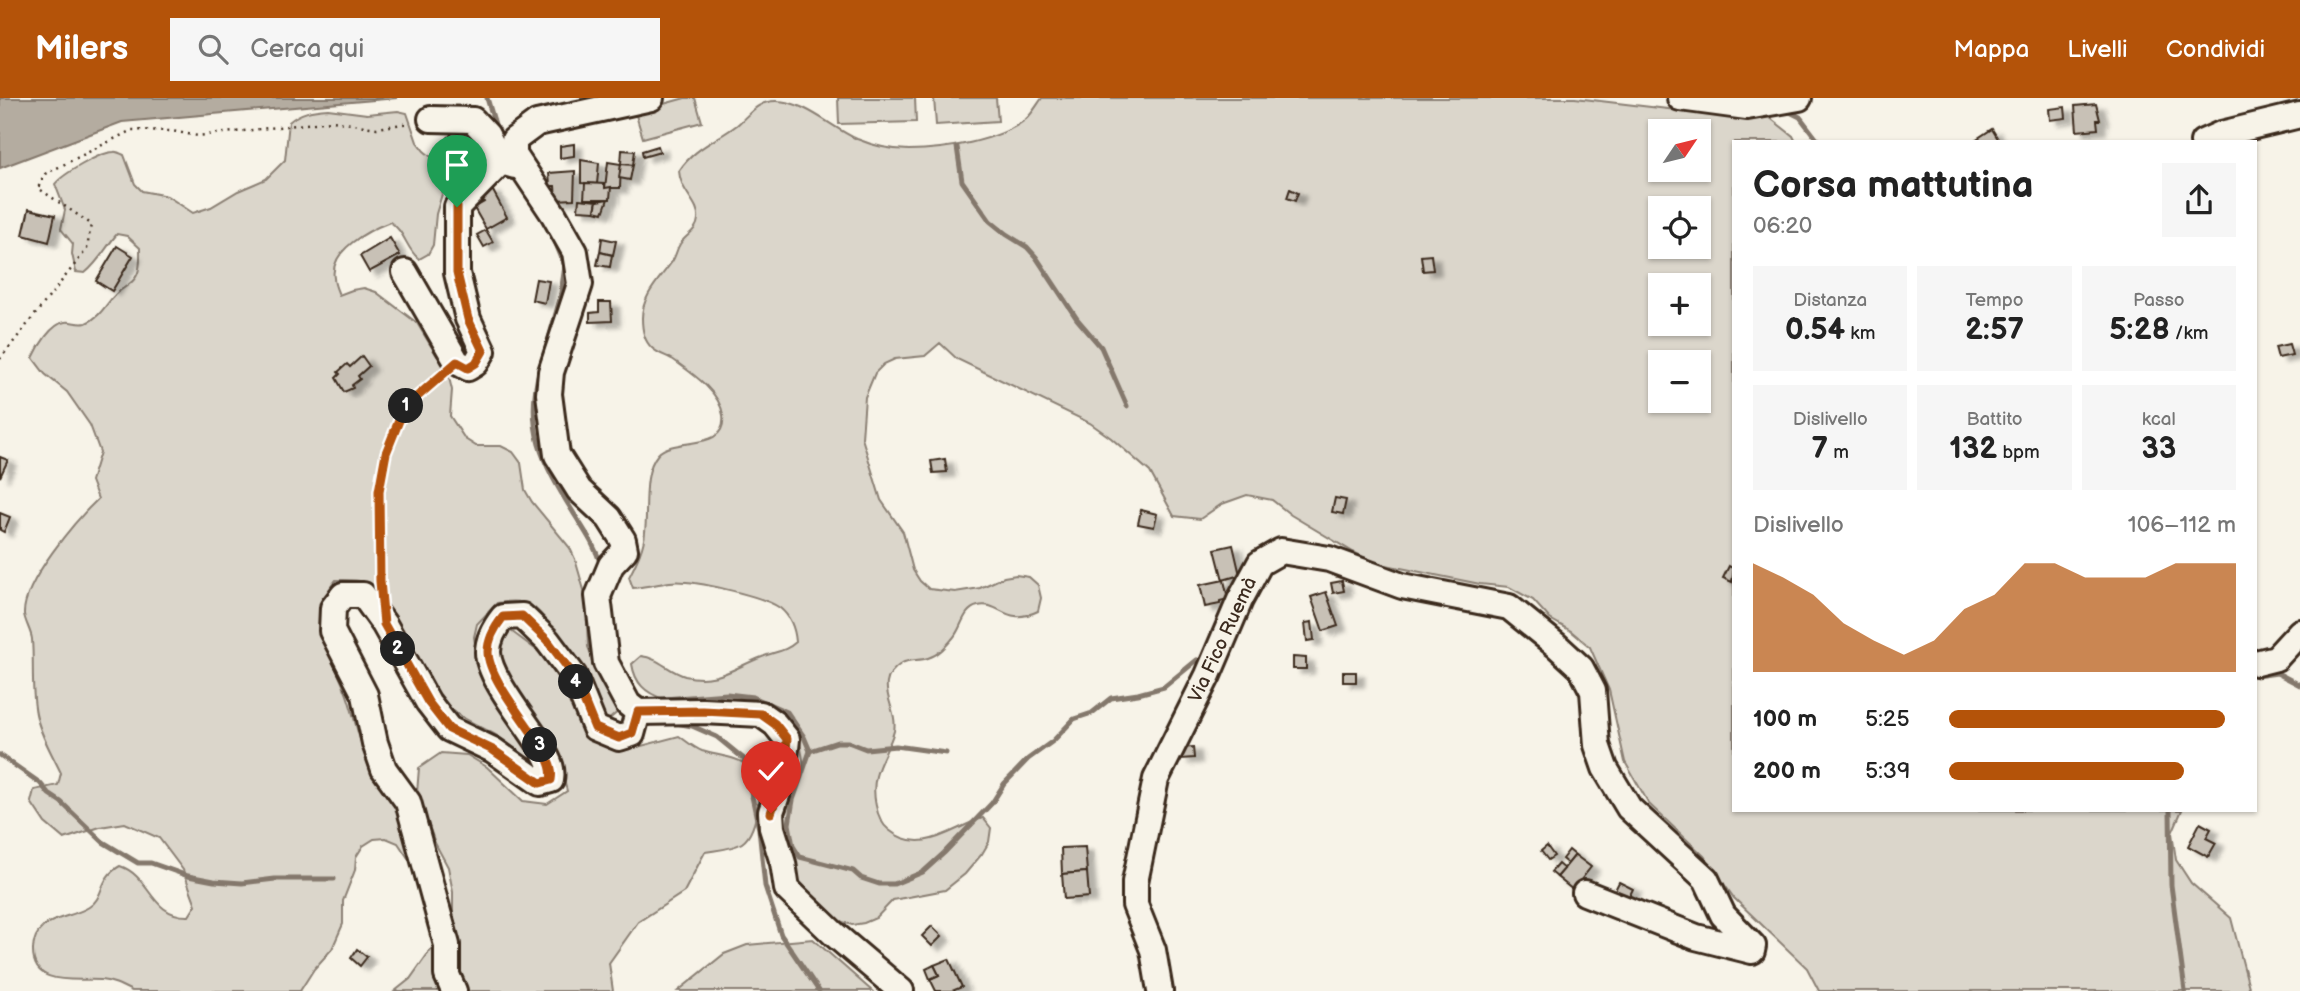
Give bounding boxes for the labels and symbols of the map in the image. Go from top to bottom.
north arrow [1648,119,1712,182]
pin [427,135,487,207]
pin: 1 [388,388,424,424]
street label: Via Fico Ruemà [1184,574,1262,706]
pin: 2 [380,632,416,666]
pin: 4 [558,664,594,700]
pin: 3 [522,728,558,762]
pin [741,741,801,813]

